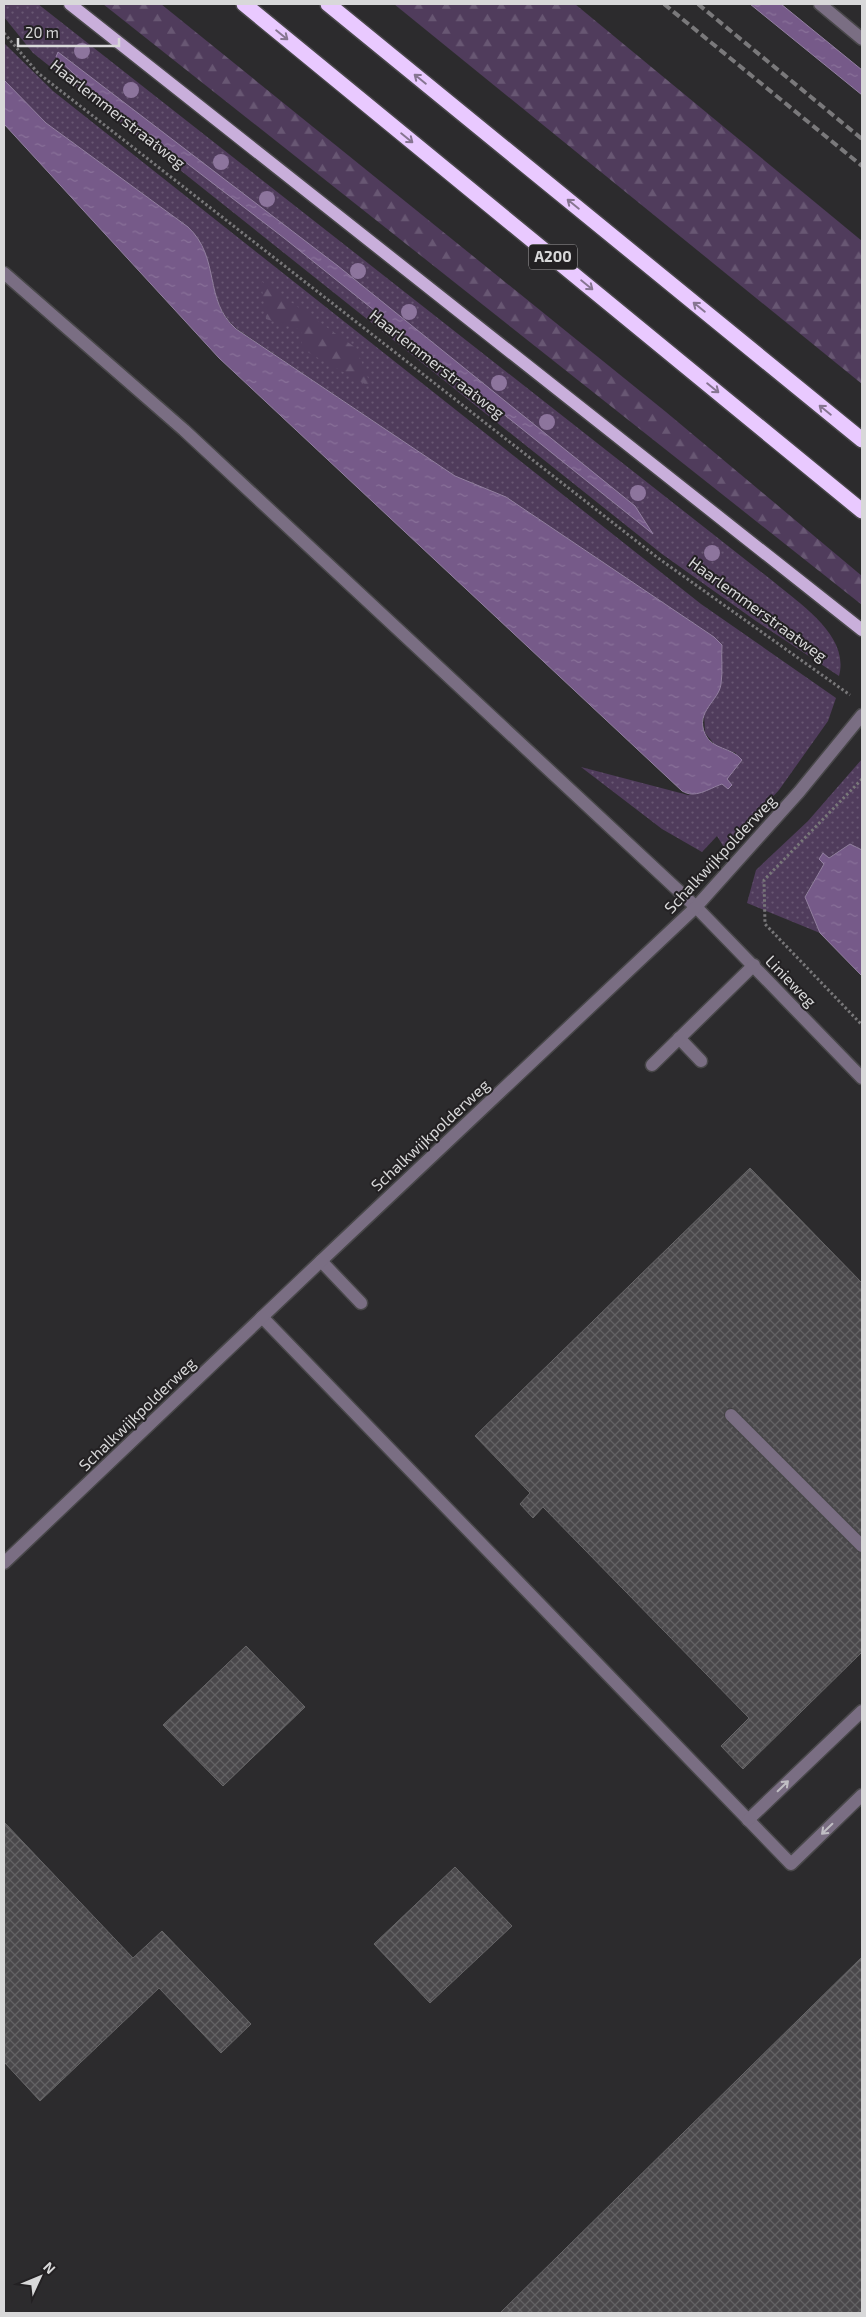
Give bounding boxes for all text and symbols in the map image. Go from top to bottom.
scale bar [18,15,119,47]
text: 20 m [25,23,59,41]
one-way arrow [275,29,288,40]
street label: Haarlemmerstraatweg [47,55,190,172]
one-way arrow [414,74,427,85]
one-way arrow [401,132,414,143]
one-way arrow [567,198,580,209]
road number: A200 [529,244,577,270]
one-way arrow [581,279,594,290]
one-way arrow [692,301,705,312]
street label: Haarlemmerstraatweg [366,305,509,422]
one-way arrow [706,382,719,393]
one-way arrow [818,404,831,415]
street label: Haarlemmerstraatweg [686,552,831,665]
street label: Schalkwijkpolderweg [660,790,780,918]
street label: Linieweg [762,951,821,1011]
street label: Schalkwijkpolderweg [366,1075,494,1195]
street label: Schalkwijkpolderweg [74,1353,200,1475]
one-way arrow [777,1780,790,1792]
one-way arrow [821,1823,833,1835]
north arrow [15,2252,65,2302]
text: N [40,2258,59,2277]

